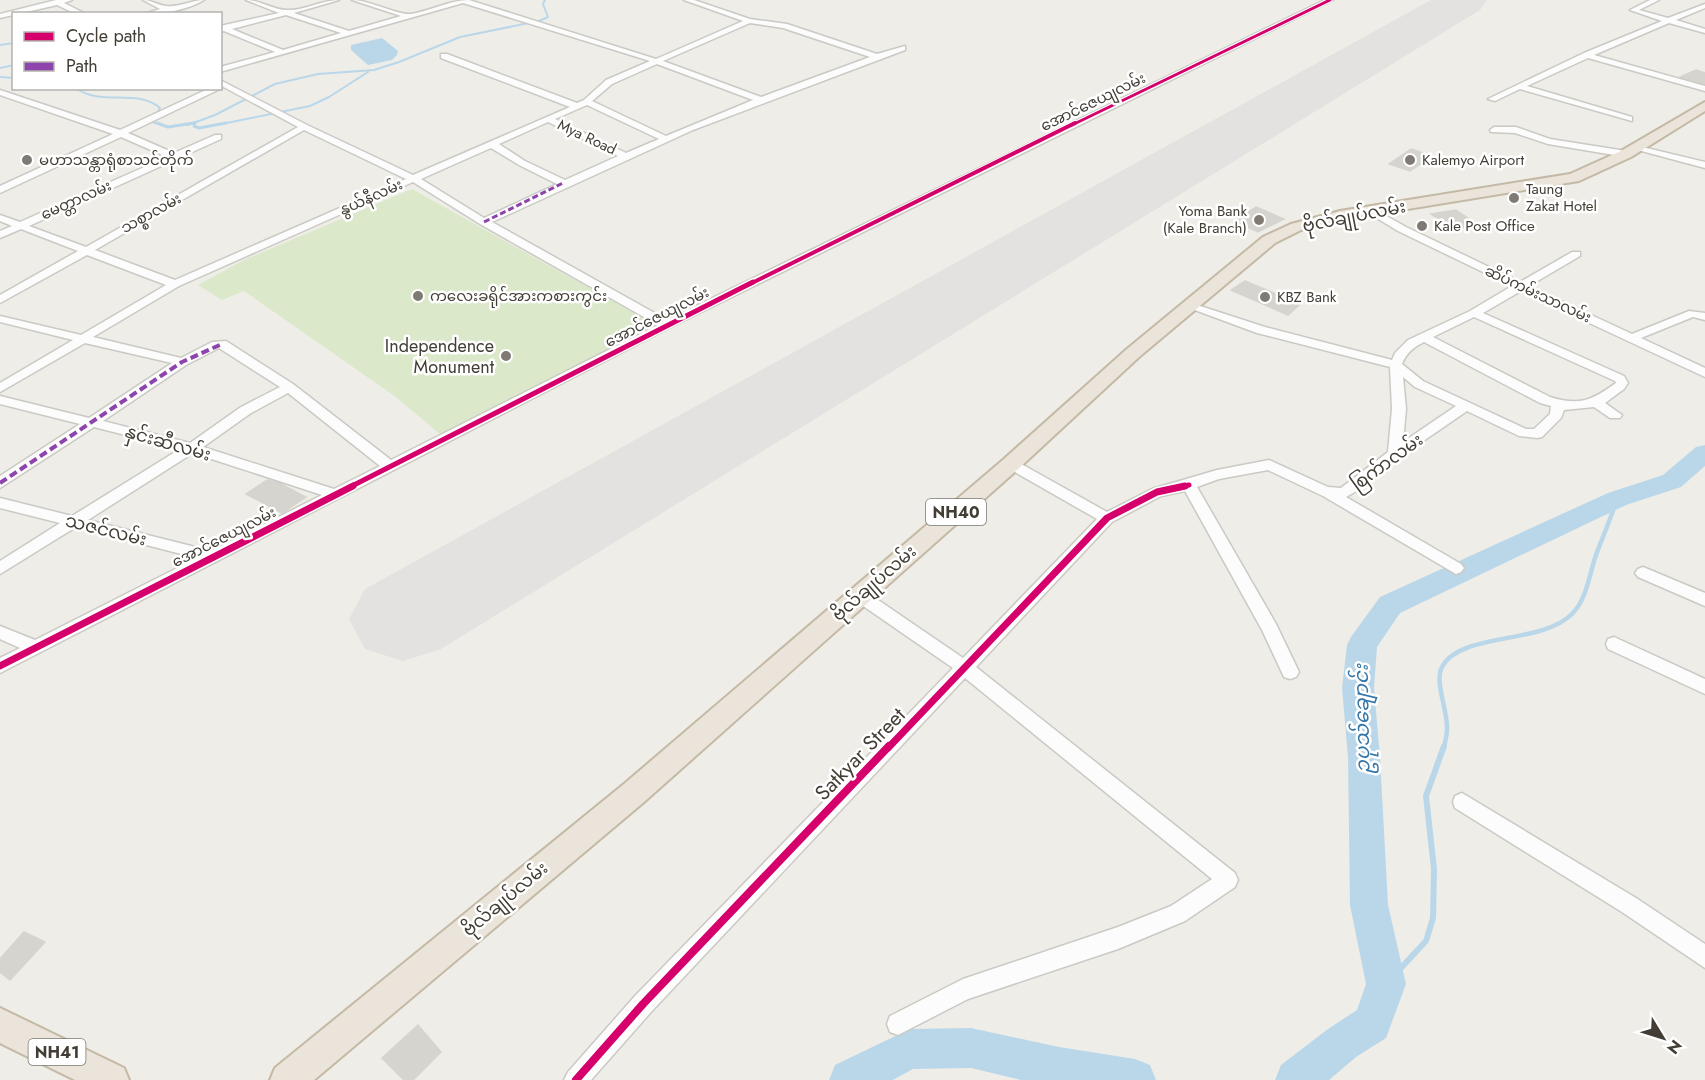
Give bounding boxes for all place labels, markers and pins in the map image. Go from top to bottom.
place label: မဟာသန္တာရုံစာသင်တိုက် [39,149,194,172]
place label: Kalemyo Airport [1422,149,1524,171]
marker: မဟာသန္တာရုံစာသင်တိုက် [20,153,34,167]
marker: Kalemyo Airport [1403,153,1417,167]
place label: Taung Zakat Hotel [1526,178,1597,217]
marker: Taung Zakat Hotel [1507,191,1521,205]
place label: Yoma Bank (Kale Branch) [1163,200,1247,239]
marker: Yoma Bank (Kale Branch) [1252,213,1266,227]
place label: Kale Post Office [1434,215,1535,237]
marker: Kale Post Office [1415,219,1429,233]
place label: ကလေးခရိုင်အားကစားကွင်း [430,285,607,308]
place label: KBZ Bank [1277,286,1337,308]
marker: ကလေးခရိုင်အားကစားကွင်း [411,289,425,303]
marker: KBZ Bank [1258,290,1272,304]
place label: Independence Monument [385,333,495,380]
marker: Independence Monument [499,349,513,363]

